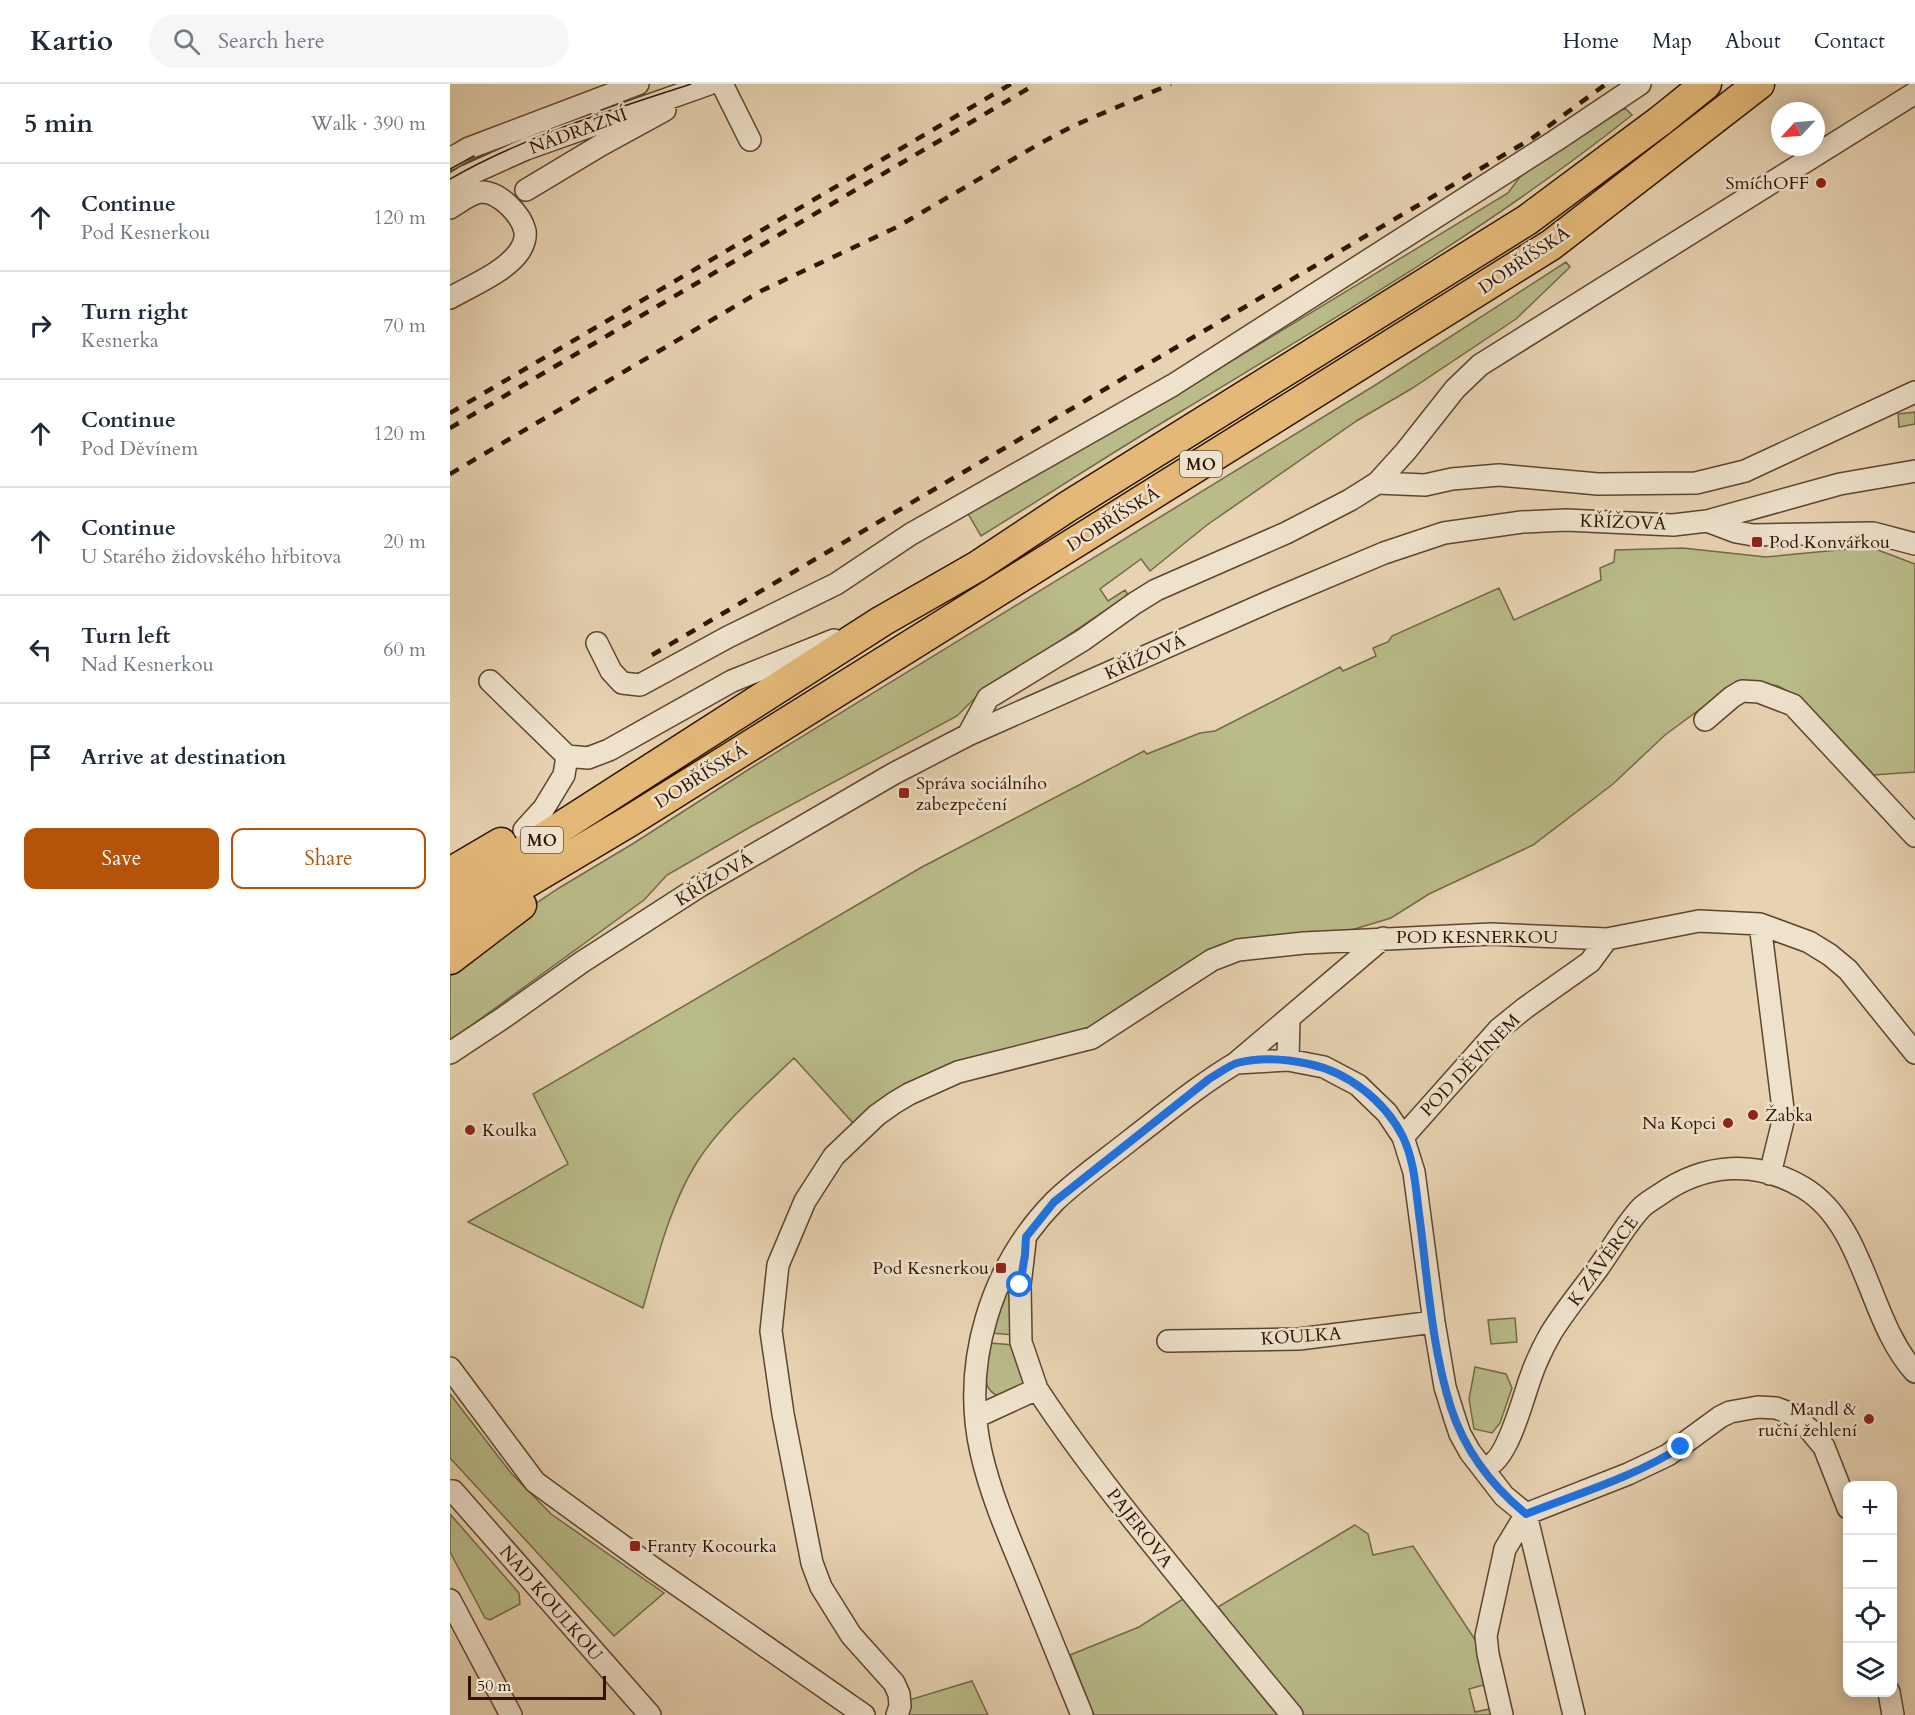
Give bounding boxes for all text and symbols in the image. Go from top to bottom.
search box [149,14,569,68]
text: Kartio [30,22,113,60]
icon: search [170,25,203,58]
text: Search here [218,26,325,56]
text: Home [1563,27,1619,56]
text: Map [1652,27,1692,56]
text: About [1725,27,1781,56]
text: Contact [1814,27,1885,56]
street label: NÁDRAŽNÍ [526,102,631,161]
north arrow [1771,102,1825,156]
text: 5 min [24,106,93,141]
text: Walk · 390 m [311,110,426,137]
place label: SmíchOFF [1726,171,1809,196]
marker: SmíchOFF [1814,176,1828,190]
text: Continue [81,189,176,219]
icon: ahead [24,201,57,234]
text: 120 m [373,204,426,231]
text: Pod Kesnerkou [81,219,211,246]
street label: DOBŘÍŠSKÁ [1474,221,1575,300]
text: Turn right [81,297,188,327]
icon: right [24,309,57,342]
text: 70 m [383,312,426,339]
text: Kesnerka [81,327,159,354]
text: Continue [81,405,176,435]
icon: ahead [24,417,57,450]
text: 120 m [373,420,426,447]
text: Pod Děvínem [81,435,198,462]
road number: MO [1180,451,1222,477]
street label: DOBŘÍŠSKÁ [1062,481,1165,558]
street label: KŘÍŽOVÁ [1579,508,1667,537]
text: Continue [81,513,176,543]
icon: ahead [24,525,57,558]
text: 20 m [383,528,426,555]
place label: Pod Konvářkou [1769,530,1890,555]
marker: Pod Konvářkou [1750,535,1764,549]
text: U Starého židovského hřbitova [81,543,342,570]
text: Turn left [81,621,170,651]
street label: KŘÍŽOVÁ [1101,628,1190,686]
icon: left [24,633,57,666]
text: 60 m [383,636,426,663]
text: Nad Kesnerkou [81,651,214,678]
street label: DOBŘÍŠSKÁ [650,738,753,815]
icon: arrive [24,741,57,774]
text: Arrive at destination [81,742,286,772]
place label: Správa sociálního zabezpečení [916,771,1047,817]
marker: Správa sociálního zabezpečení [897,786,911,800]
road number: MO [521,827,563,853]
button: Save [24,828,219,889]
button: Share [231,828,426,889]
street label: KŘÍŽOVÁ [671,846,758,912]
street label: POD KESNERKOU [1396,925,1558,950]
street label: POD DĚVÍNEM [1415,1008,1526,1122]
place label: Žabka [1765,1103,1813,1128]
marker: Žabka [1746,1108,1760,1122]
place label: Na Kopci [1642,1111,1716,1136]
marker: Na Kopci [1721,1116,1735,1130]
place label: Koulka [482,1118,537,1143]
marker: Koulka [463,1123,477,1137]
street label: K ZÁVĚRCE [1562,1211,1645,1311]
place label: Pod Kesnerkou [872,1256,989,1281]
marker: Pod Kesnerkou [994,1261,1008,1275]
route start [1006,1271,1032,1297]
street label: KOULKA [1260,1321,1342,1352]
place label: Mandl & ruční žehlení [1758,1397,1858,1443]
marker: Mandl & ruční žehlení [1862,1412,1876,1426]
route end [1667,1433,1693,1459]
map controls [1843,1481,1897,1697]
button: + [1843,1481,1897,1535]
street label: PAJEROVA [1101,1483,1179,1573]
place label: Franty Kocourka [647,1534,777,1559]
button: − [1843,1535,1897,1589]
marker: Franty Kocourka [628,1539,642,1553]
street label: NAD KOULKOU [493,1540,608,1667]
button: locate [1843,1589,1897,1643]
button: layers [1843,1643,1897,1697]
scale bar [468,1673,606,1700]
text: 50 m [477,1675,511,1697]

